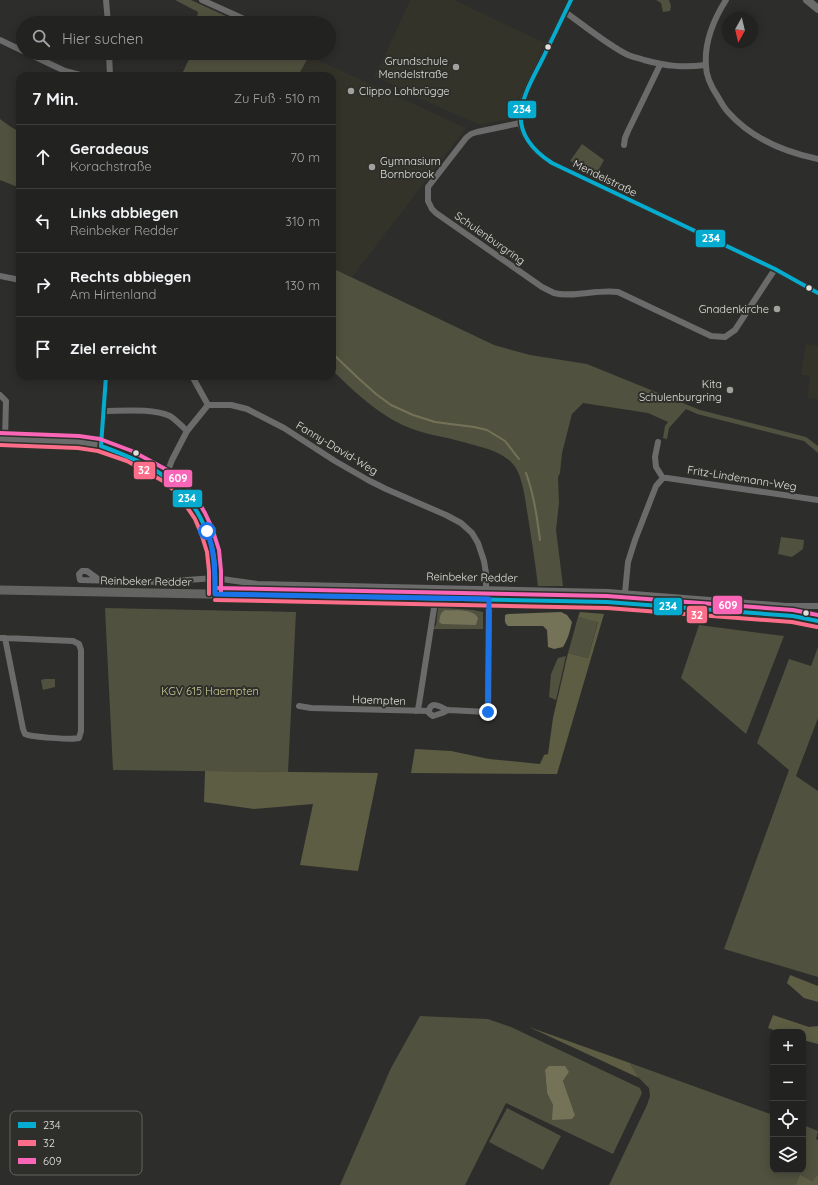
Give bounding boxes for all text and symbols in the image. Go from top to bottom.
north arrow [722,12,758,48]
search box [16,16,336,60]
icon: search [30,27,52,49]
text: Hier suchen [62,29,143,48]
unlabelled marker [543,42,553,52]
place label: Grundschule Mendelstraße [378,54,448,81]
marker: Grundschule Mendelstraße [451,62,461,72]
place label: Clippo Lohbrügge [359,84,450,98]
marker: Clippo Lohbrügge [346,86,356,96]
text: 7 Min. [32,88,78,109]
text: Zu Fuß · 510 m [234,90,320,106]
line badge: 234 [507,100,537,119]
text: 234 [513,102,532,116]
text: Geradeaus [70,139,149,158]
icon: ahead [32,146,54,168]
text: 70 m [290,149,320,165]
place label: Gymnasium Bornbrook [380,154,441,181]
street label: Mendelstraße [571,156,639,200]
text: Korachstraße [70,158,152,174]
marker: Gymnasium Bornbrook [367,162,377,172]
text: Links abbiegen [70,203,178,222]
street label: Schulenburgring [452,208,528,268]
icon: left [32,210,54,232]
text: 310 m [285,213,320,229]
text: Reinbeker Redder [70,222,178,238]
line badge: 234 [695,229,726,248]
text: 234 [702,231,721,245]
text: Rechts abbiegen [70,267,191,286]
icon: right [32,274,54,296]
text: 130 m [285,277,320,293]
unlabelled marker [804,283,814,293]
text: Am Hirtenland [70,286,156,302]
place label: Gnadenkirche [699,302,769,316]
marker: Gnadenkirche [772,304,782,314]
icon: arrive [32,338,54,360]
text: Ziel erreicht [70,339,157,358]
place label: Kita Schulenburgring [639,377,722,404]
marker: Kita Schulenburgring [725,385,735,395]
street label: Fanny-David-Weg [294,418,380,478]
unlabelled marker [131,448,141,458]
line badge: 32 [133,461,156,480]
street label: Fritz-Lindemann-Weg [686,462,798,494]
text: 32 [138,463,150,477]
line badge: 609 [163,469,193,488]
text: 609 [168,471,188,485]
line badge: 234 [172,489,203,508]
text: 234 [178,491,197,505]
route start [198,522,216,540]
street label: Reinbeker Redder [426,569,519,585]
street label: Reinbeker Redder [100,573,193,589]
line badge: 609 [712,595,743,615]
line badge: 234 [653,597,683,616]
text: 609 [718,598,738,612]
text: 234 [659,599,678,613]
line badge: 32 [686,605,708,624]
text: 32 [691,608,703,622]
unlabelled marker [801,608,811,618]
park label: KGV 615 Haempten [161,684,259,698]
street label: Haempten [352,692,406,708]
route end [479,703,497,721]
map controls [770,1029,806,1173]
button: + [770,1029,806,1065]
button: − [770,1065,806,1101]
button: locate [770,1101,806,1137]
legend [10,1111,142,1175]
text: 234 [43,1118,61,1132]
text: 32 [43,1136,55,1150]
button: layers [770,1137,806,1173]
text: 609 [43,1154,62,1168]

